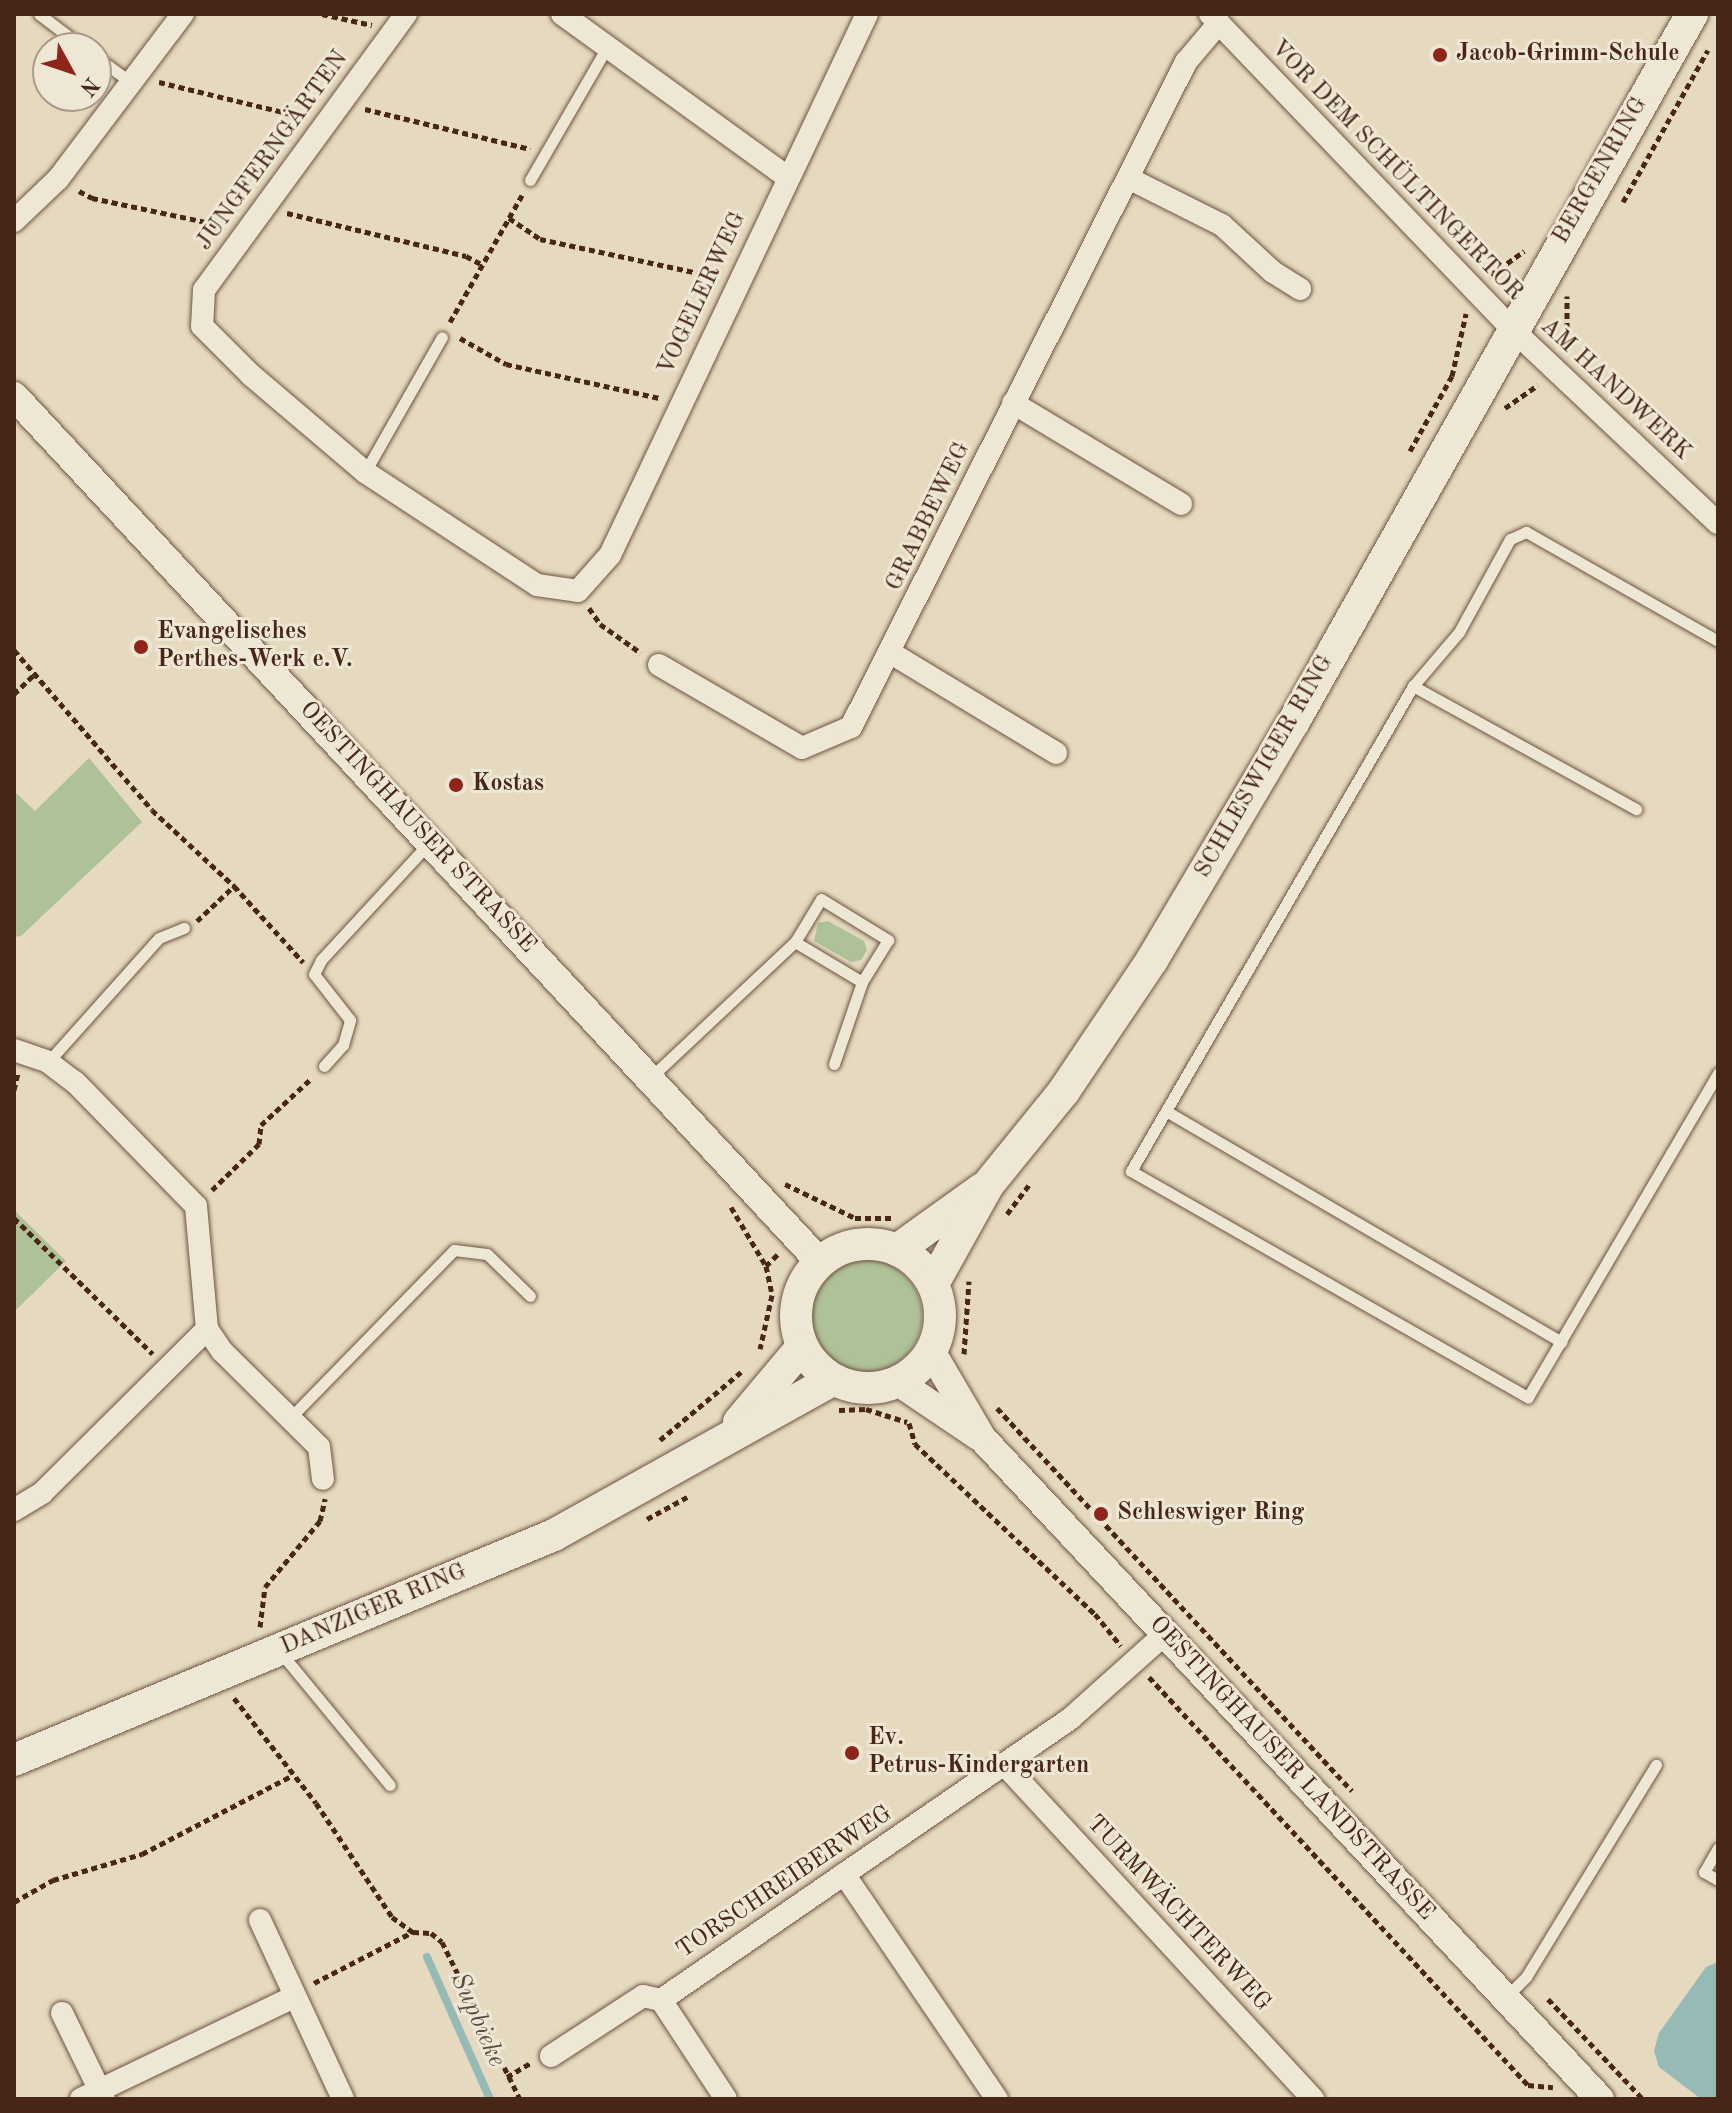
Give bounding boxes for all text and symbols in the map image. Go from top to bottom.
north arrow [32,32,112,112]
street label: VOR DEM SCHÜLTINGERTOR [1263,35,1529,307]
place label: Jacob-Grimm-Schule [1456,41,1680,69]
street label: JUNGFERNGÄRTEN [191,45,355,257]
marker: Jacob-Grimm-Schule [1431,46,1449,64]
text: N [75,73,103,100]
street label: BERGENRING [1547,92,1655,250]
street label: VOGELERWEG [653,208,753,380]
street label: AM HANDWERK [1533,313,1697,467]
street label: GRABBEWEG [881,438,977,596]
place label: Evangelisches Perthes-Werk e.V. [157,619,353,675]
marker: Evangelisches Perthes-Werk e.V. [132,638,150,656]
street label: SCHLESWIGER RING [1189,650,1341,884]
street label: OESTINGHAUSER STRASSE [293,696,541,960]
place label: Kostas [472,771,544,799]
marker: Kostas [447,776,465,794]
place label: Schleswiger Ring [1117,1500,1304,1528]
marker: Schleswiger Ring [1092,1505,1110,1523]
street label: DANZIGER RING [277,1558,471,1662]
street label: OESTINGHAUSER LANDSTRASSE [1142,1611,1440,1927]
place label: Ev. Petrus-Kindergarten [868,1725,1089,1781]
marker: Ev. Petrus-Kindergarten [843,1744,861,1762]
street label: TORSCHREIBERWEG [672,1800,898,1966]
street label: TURMWÄCHTERWEG [1080,1810,1276,2018]
water label: Supbieke [442,1968,512,2072]

